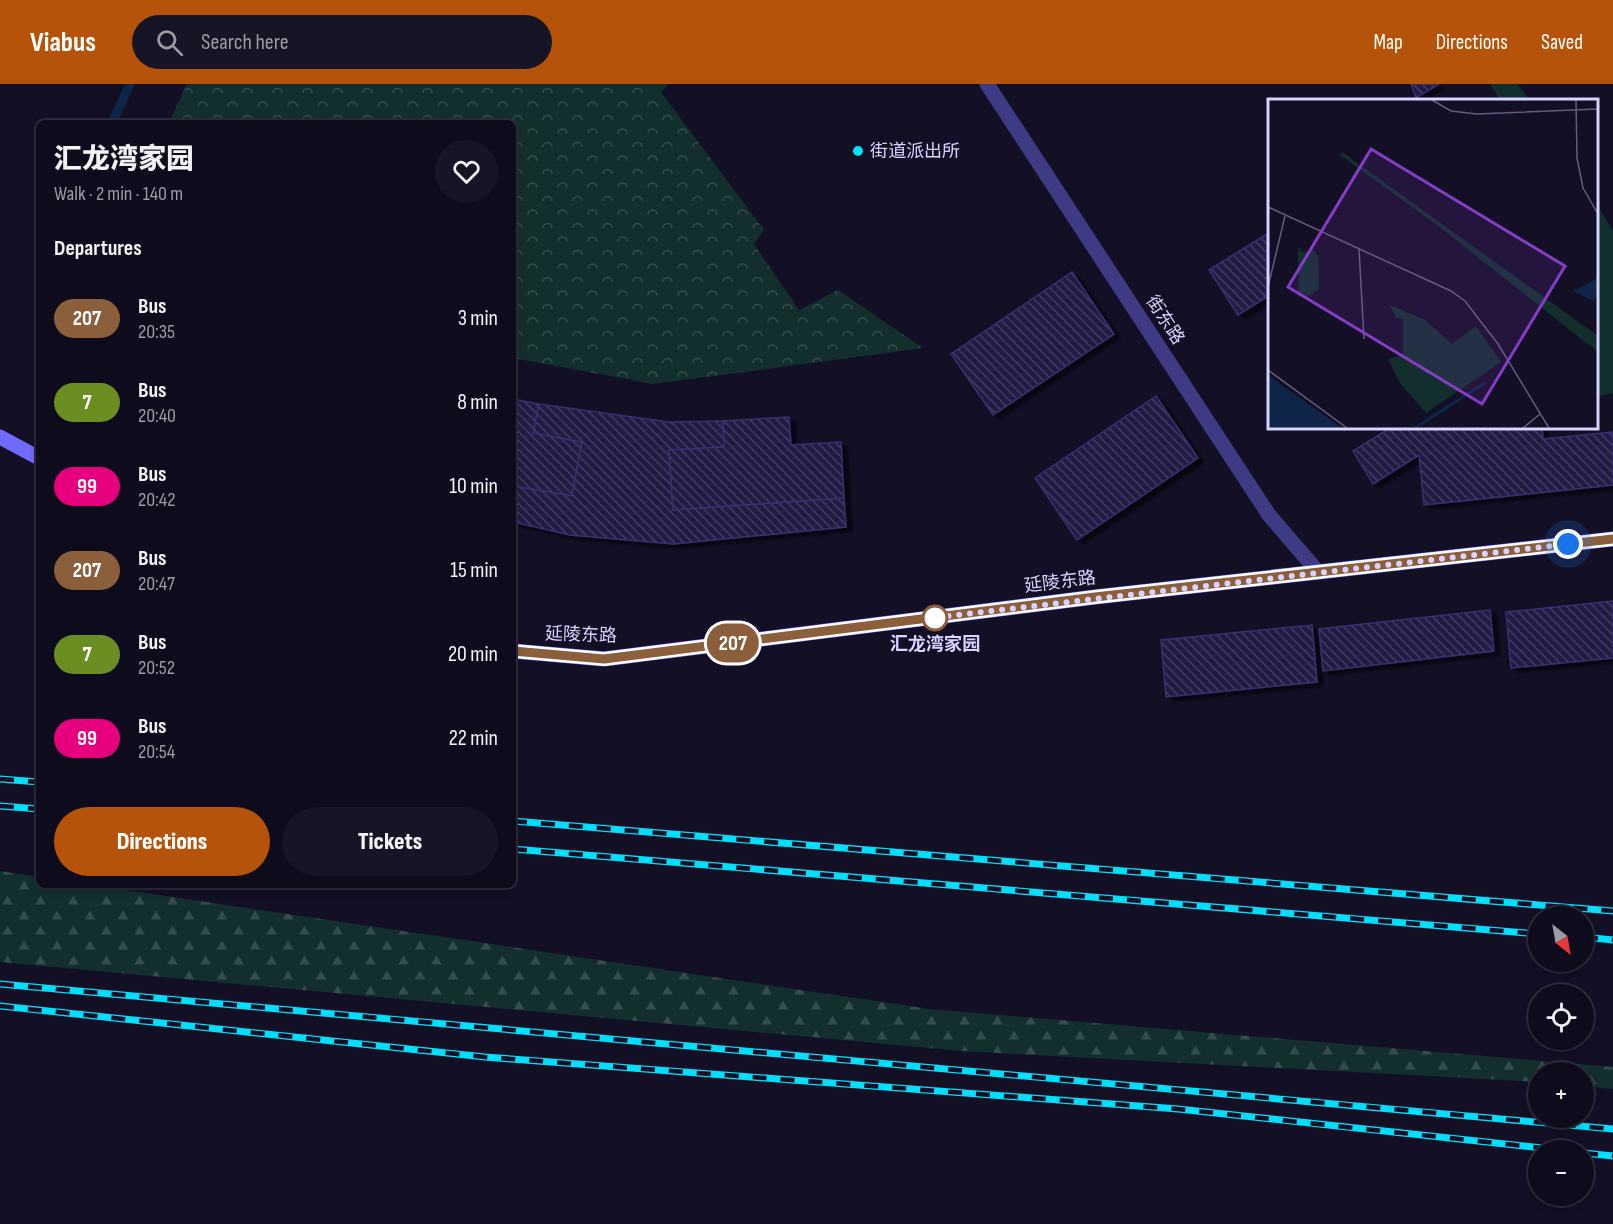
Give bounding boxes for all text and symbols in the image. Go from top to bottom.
search box [132,15,552,69]
text: Viabus [30,26,96,59]
icon: search [153,26,186,59]
text: Search here [201,29,288,56]
text: Map [1373,30,1403,55]
text: Directions [1436,30,1508,55]
text: Saved [1541,30,1583,55]
inset map [1268,99,1598,429]
button: heart [435,140,498,203]
place label: 街道派出所 [870,141,960,162]
text: 汇龙湾家园 [54,143,194,176]
marker: 街道派出所 [851,144,865,158]
text: Walk · 2 min · 140 m [54,182,183,206]
text: Departures [54,235,142,262]
street label: 街东路 [1141,292,1189,348]
text: Bus [138,293,167,320]
text: 3 min [458,305,498,332]
text: 207 [73,306,101,331]
text: 20:35 [138,320,175,344]
text: Bus [138,377,167,404]
text: 8 min [457,389,498,416]
text: 7 [82,390,92,415]
text: 20:40 [138,404,176,428]
text: Bus [138,461,167,488]
text: 10 min [449,473,498,500]
text: 99 [77,474,97,499]
text: 20:42 [138,488,175,512]
your location [1553,529,1583,559]
text: Bus [138,545,167,572]
text: 15 min [450,557,498,584]
text: 207 [73,558,101,583]
street label: 延陵东路 [1023,567,1097,597]
text: 20:47 [138,572,175,596]
marker: 汇龙湾家园 [922,605,948,631]
street label: 延陵东路 [545,623,617,647]
line badge: 207 [698,624,768,662]
text: Bus [138,629,167,656]
text: 207 [719,631,747,656]
place label: 汇龙湾家园 [890,634,980,655]
text: 20 min [448,641,498,668]
text: 7 [82,642,92,667]
text: 20:52 [138,656,175,680]
text: Bus [138,713,167,740]
text: 22 min [449,725,498,752]
text: 99 [77,726,97,751]
text: 20:54 [138,740,175,764]
button: Directions [54,807,270,876]
button: Tickets [282,807,498,876]
north arrow [1528,906,1594,972]
map controls [1528,906,1594,1206]
button: locate [1528,984,1594,1050]
button: + [1528,1062,1594,1128]
button: − [1528,1140,1594,1206]

